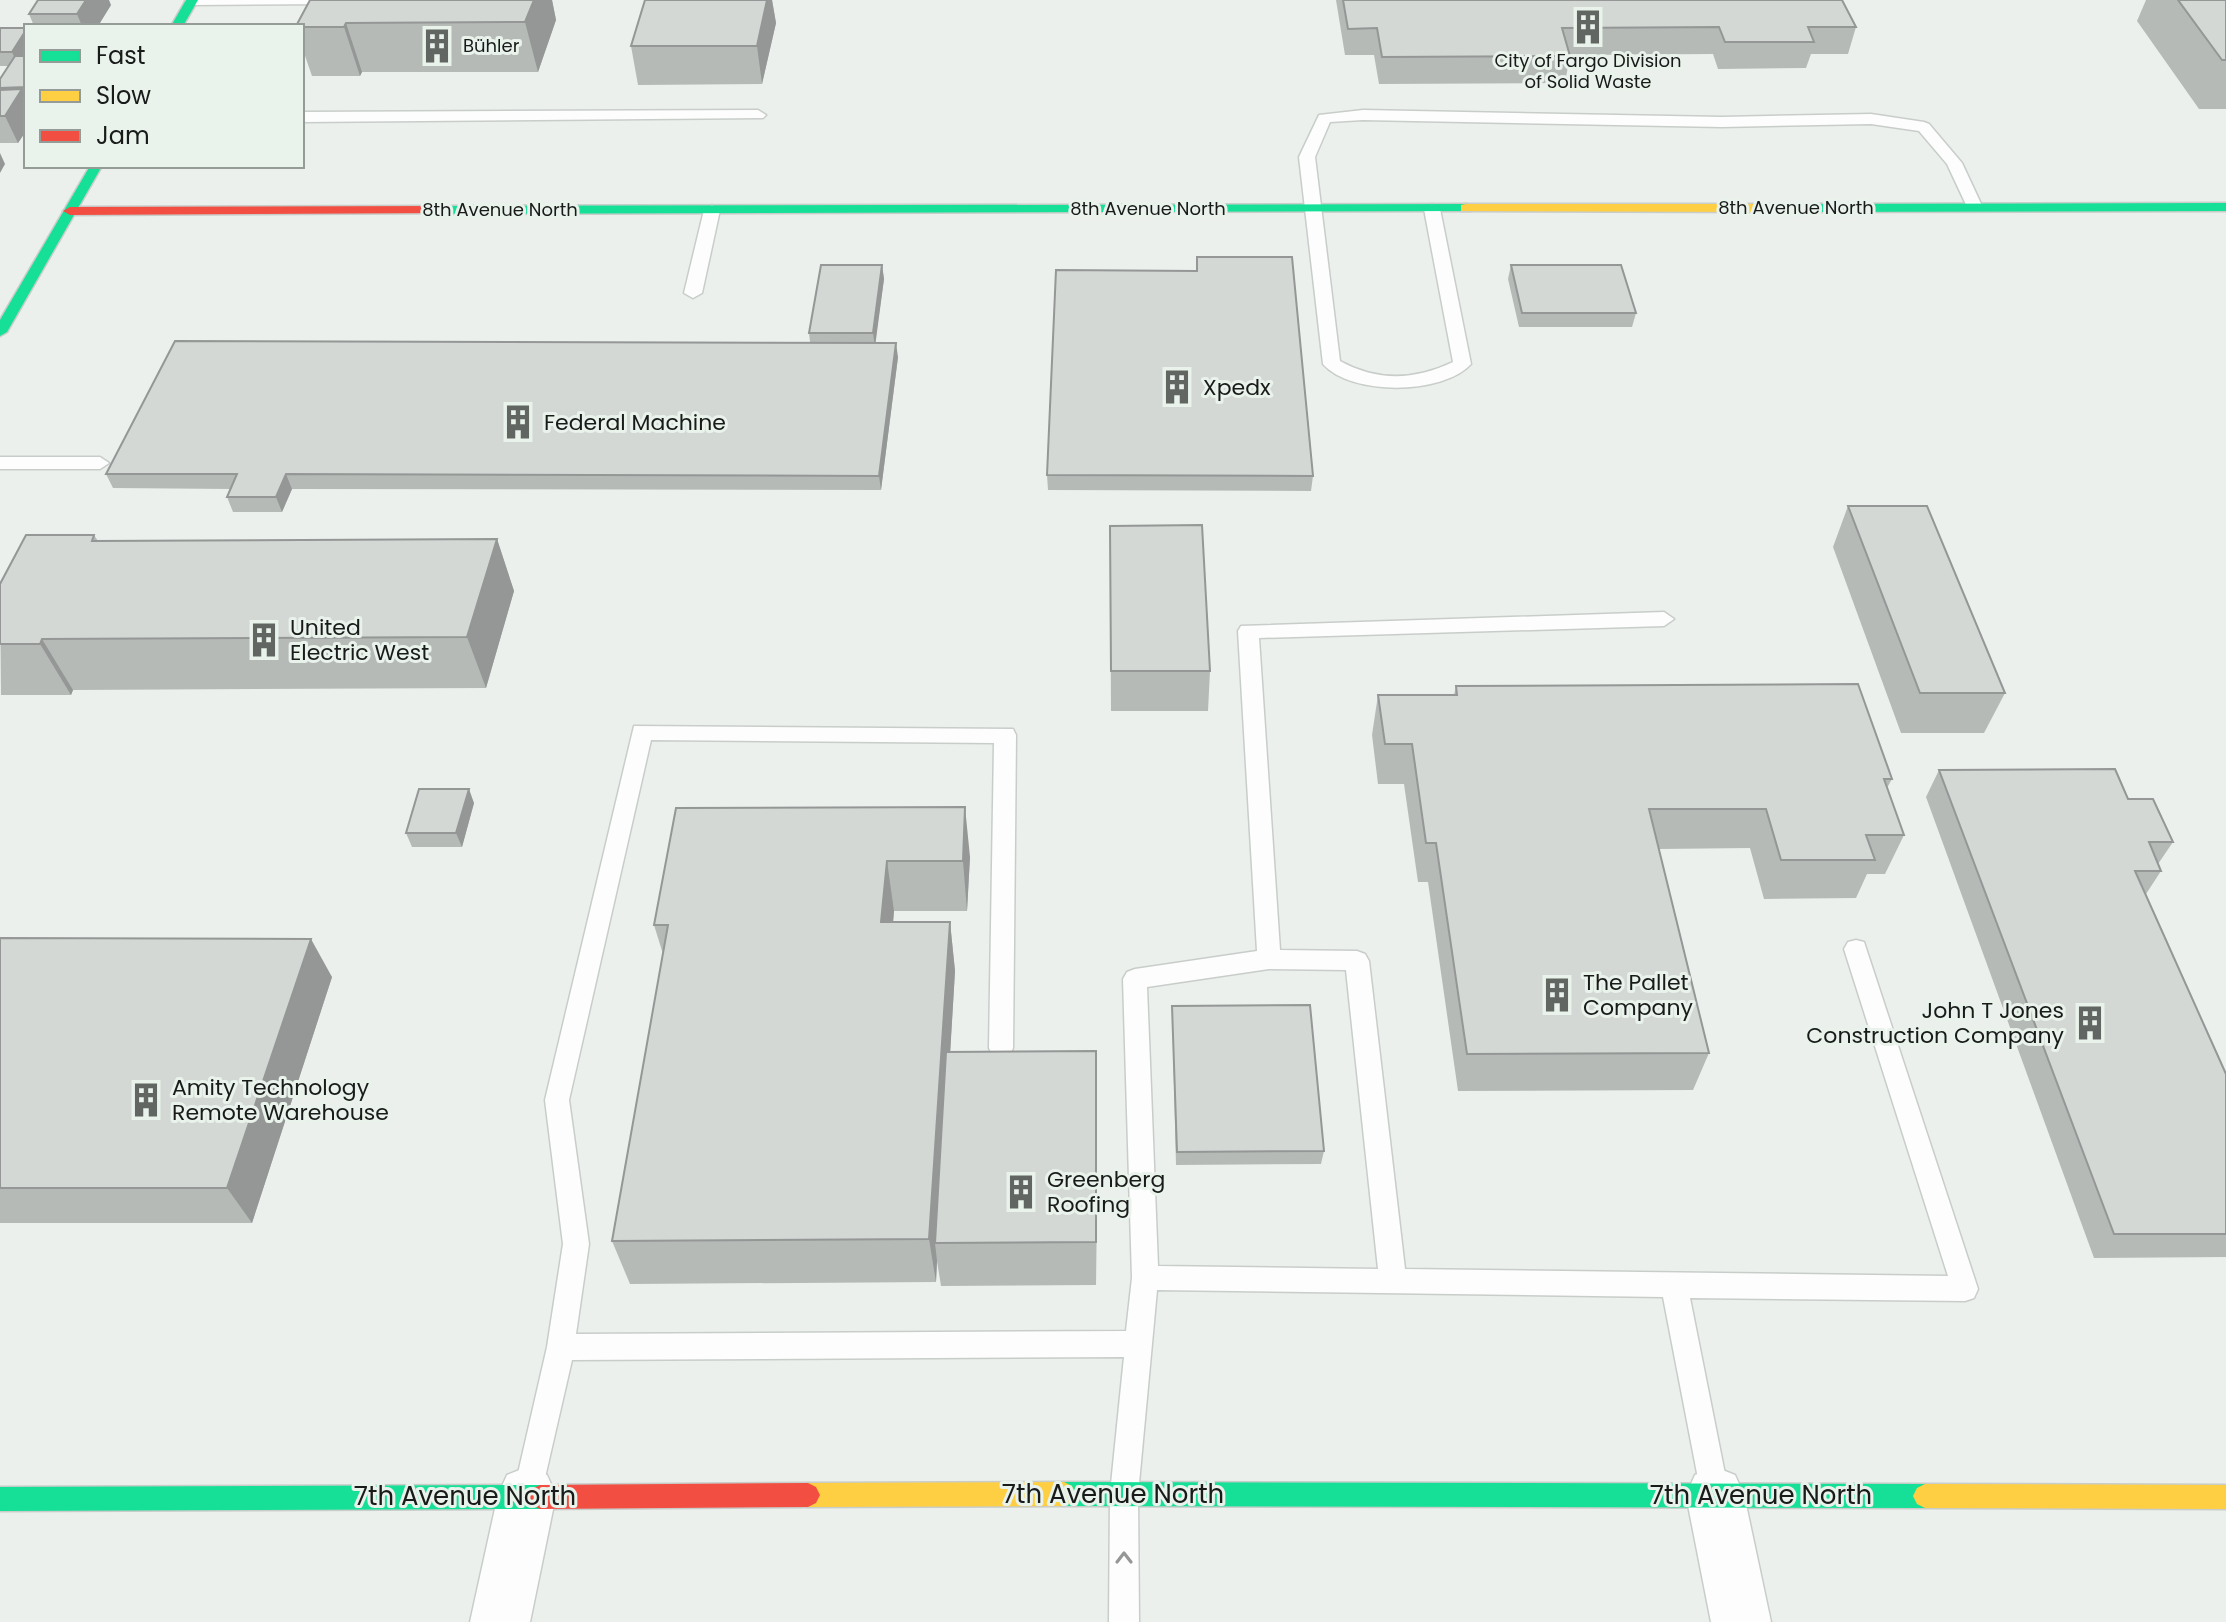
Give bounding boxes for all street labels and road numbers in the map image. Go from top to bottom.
street label: 8th Avenue North [1718,195,1874,220]
street label: 8th Avenue North [1070,196,1226,221]
street label: 8th Avenue North [422,197,578,222]
street label: 7th Avenue North [1002,1476,1224,1512]
street label: 7th Avenue North [1650,1477,1872,1513]
street label: 7th Avenue North [354,1478,576,1514]

